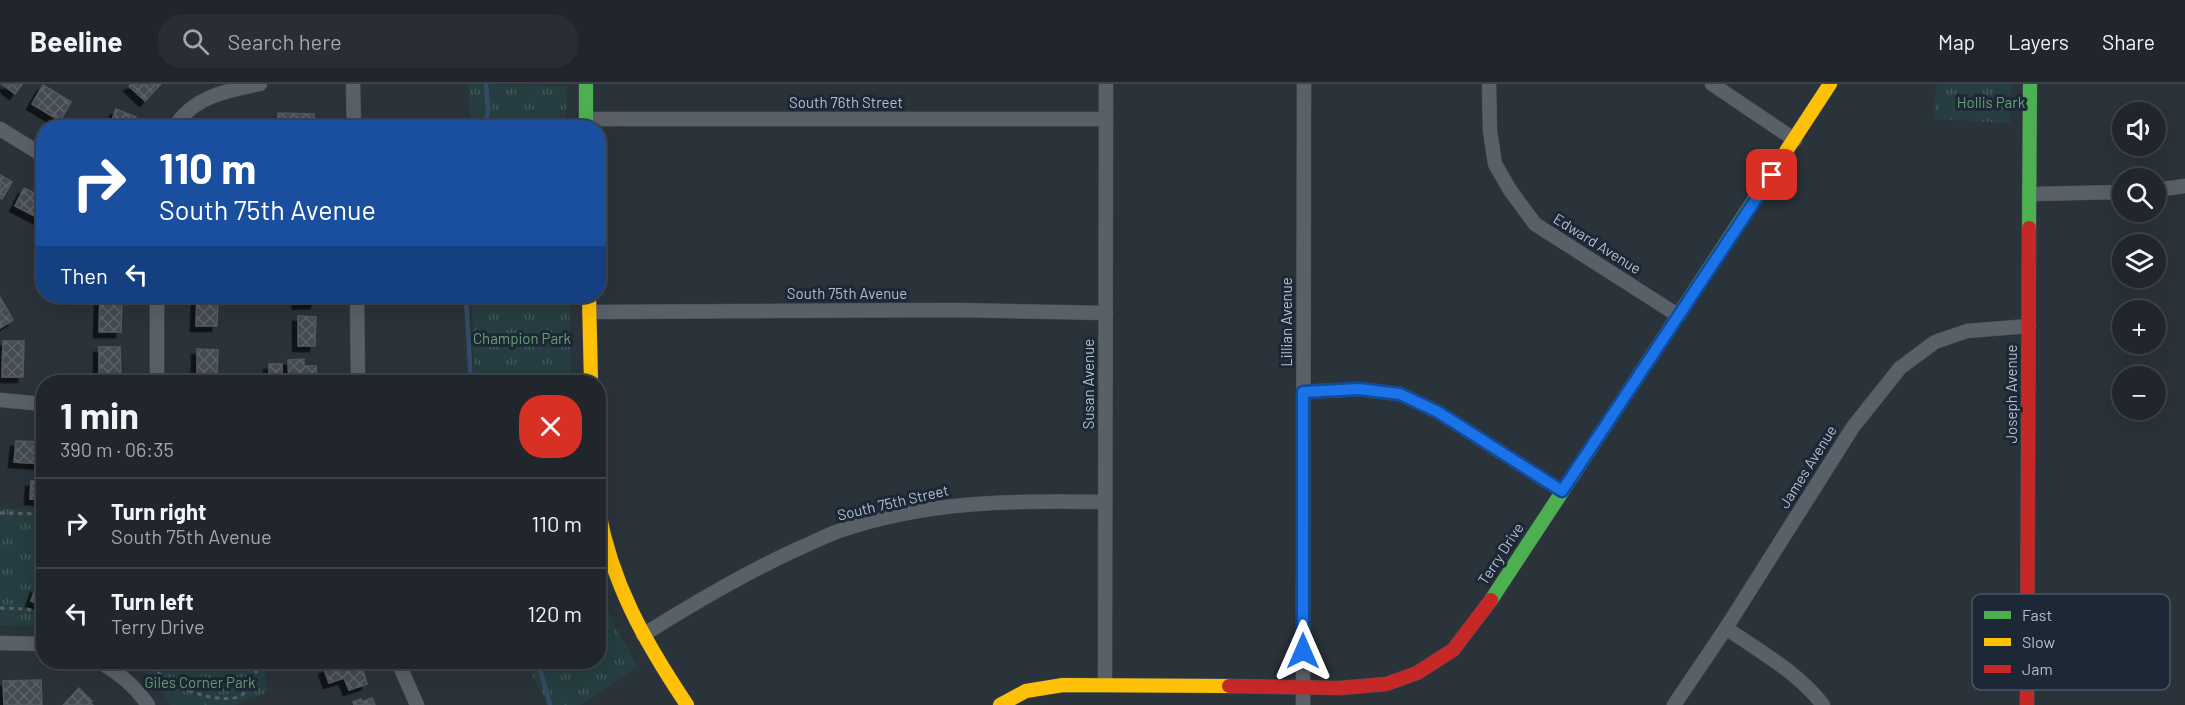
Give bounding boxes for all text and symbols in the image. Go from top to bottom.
search box [158,14,578,68]
text: Beeline [30,24,122,58]
icon: search [179,25,212,58]
text: Search here [227,28,342,54]
text: Map [1938,29,1975,54]
text: Layers [2008,29,2069,54]
text: Share [2102,29,2155,54]
street label: South 76th Street [789,93,903,111]
park label: Hollis Park [1957,93,2026,111]
map controls [2112,102,2166,420]
button: sound [2112,102,2166,156]
text: 110 m [159,142,256,192]
icon: right [60,144,138,222]
pin [1746,149,1797,200]
icon: arrive [1755,158,1788,191]
button: search [2112,168,2166,222]
text: South 75th Avenue [159,193,376,225]
street label: Edward Avenue [1550,209,1645,277]
button: layers [2112,234,2166,288]
icon: left [120,258,153,291]
text: Then [60,262,108,288]
street label: Lillian Avenue [1277,277,1295,367]
street label: South 75th Avenue [787,284,907,302]
button: + [2112,300,2166,354]
park label: Champion Park [473,329,572,347]
street label: Susan Avenue [1079,339,1097,429]
street label: Joseph Avenue [2002,344,2020,444]
button: − [2112,366,2166,420]
text: 1 min [60,393,139,436]
button: close [519,395,582,458]
street label: James Avenue [1775,422,1840,511]
text: 390 m · 06:35 [60,437,174,461]
street label: South 75th Street [835,480,950,524]
text: Turn right [111,498,206,524]
icon: right [60,507,93,540]
text: 110 m [532,510,582,536]
street label: Terry Drive [1474,519,1527,588]
text: South 75th Avenue [111,524,272,548]
text: Turn left [111,588,194,614]
legend [1972,594,2170,690]
icon: left [60,597,93,630]
text: 120 m [527,600,582,626]
text: Fast [2022,605,2052,624]
text: Terry Drive [111,614,205,638]
position arrow [1271,619,1335,683]
text: Slow [2022,632,2055,651]
text: Jam [2022,659,2053,678]
park label: Giles Corner Park [144,673,256,691]

